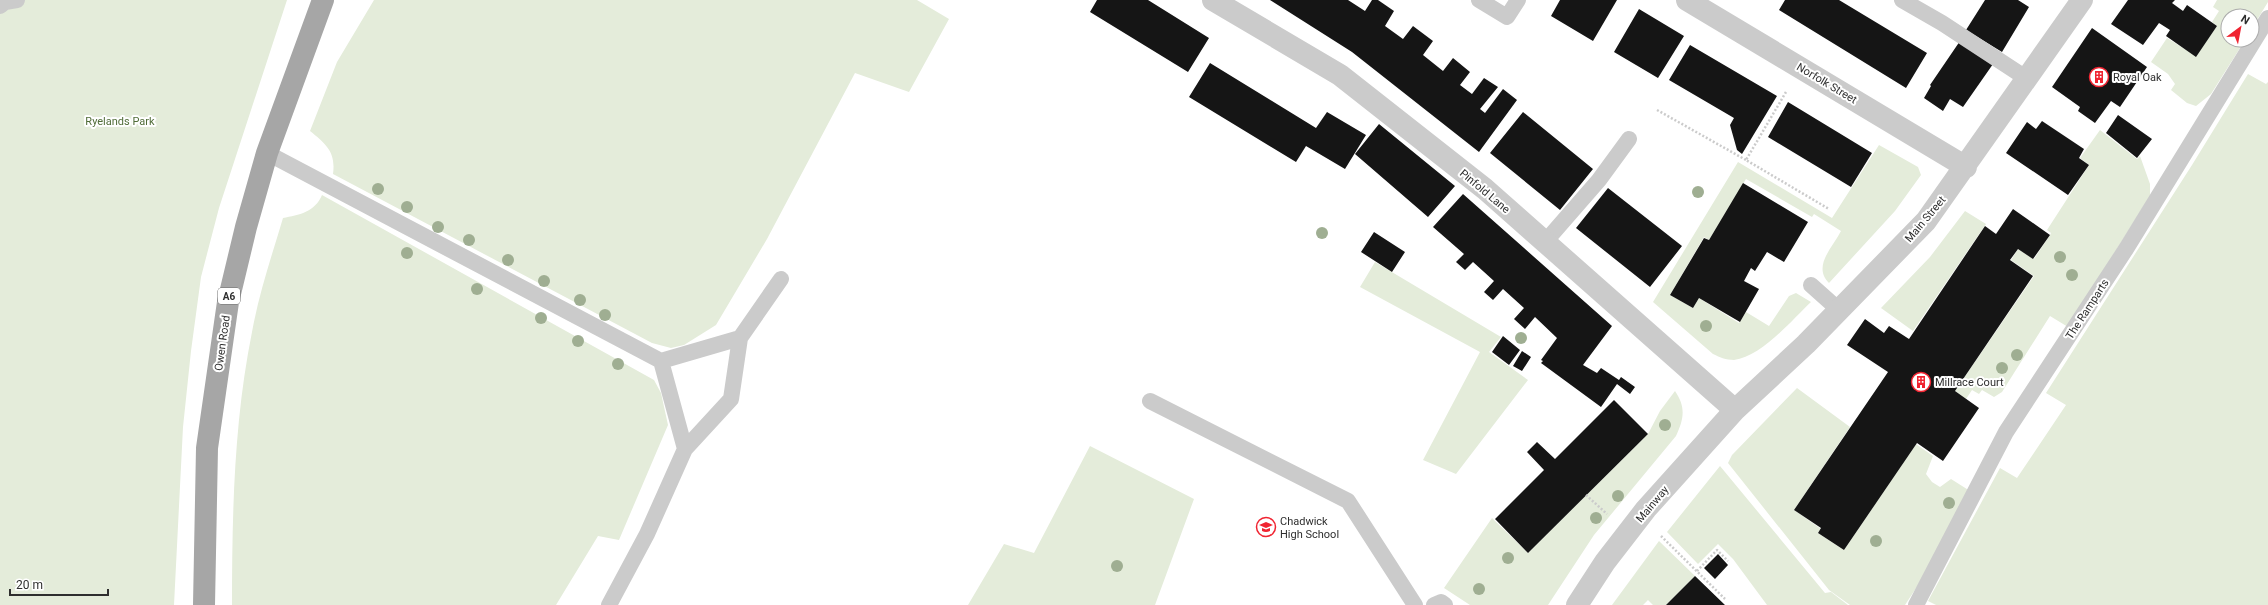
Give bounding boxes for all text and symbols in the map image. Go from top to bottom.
north arrow [2220,8,2260,48]
text: N [2238,12,2252,28]
street label: Norfolk Street [1794,60,1860,107]
building icon: Royal Oak [2088,66,2110,88]
place label: Royal Oak [2113,71,2162,84]
park label: Ryelands Park [85,115,155,128]
street label: Pinfold Lane [1457,167,1512,216]
street label: Main Street [1902,193,1949,245]
street label: The Ramparts [2063,277,2112,342]
road number: A6 [218,288,240,304]
street label: Owen Road [212,315,233,372]
building icon: Millrace Court [1910,371,1932,393]
place label: Millrace Court [1935,376,2004,389]
street label: Mainway [1633,483,1672,525]
place label: Chadwick High School [1280,515,1339,541]
school or university icon: Chadwick High School [1255,516,1277,538]
scale bar [10,571,108,597]
text: 20 m [16,578,43,592]

